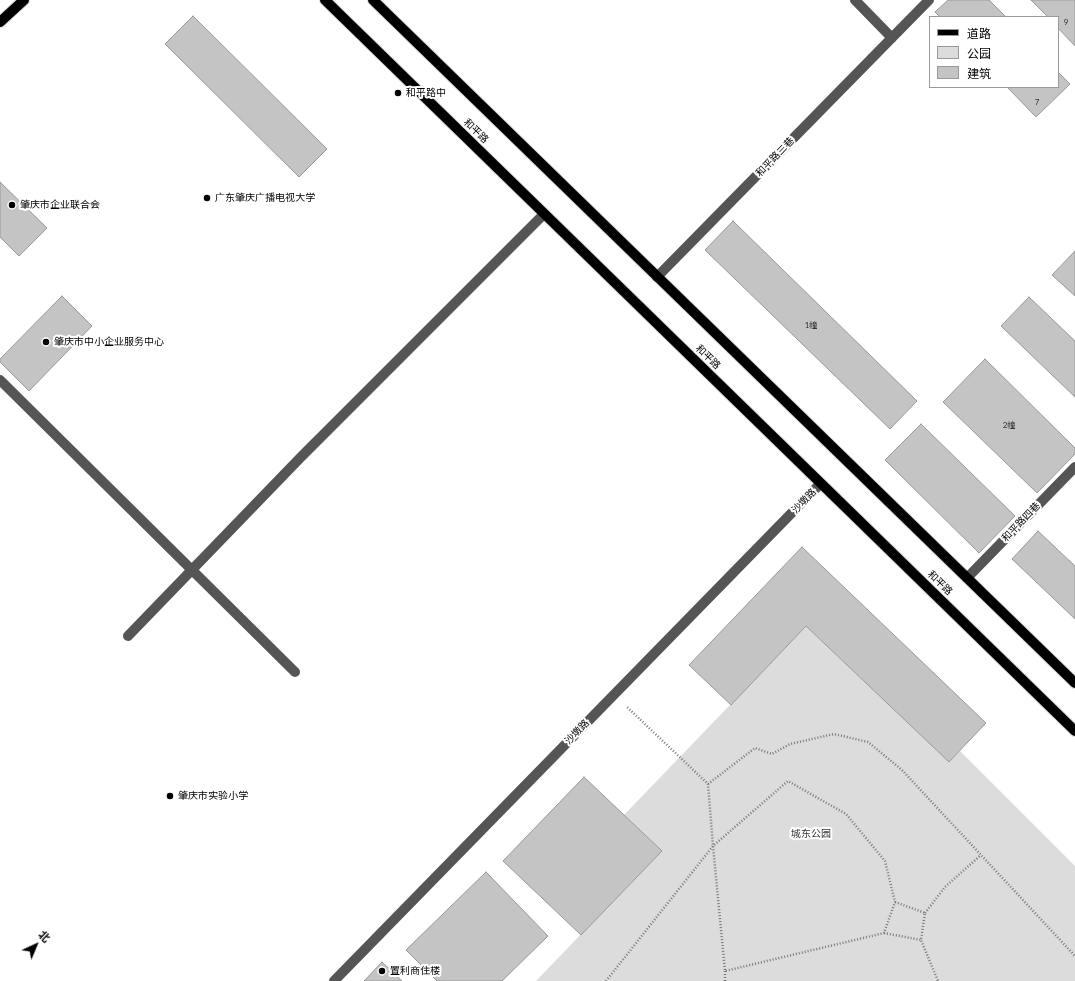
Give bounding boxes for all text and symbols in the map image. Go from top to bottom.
legend [929,16,1059,88]
house number: 9 [1064,17,1068,27]
text: 道路 [967,26,991,41]
text: 公园 [967,46,991,61]
text: 建筑 [967,66,991,81]
place label: 和平路中 [406,87,446,99]
marker: 和平路中 [393,88,403,98]
house number: 7 [1035,97,1039,107]
street label: 和平路 [461,116,491,146]
street label: 和平路二巷 [753,135,797,179]
place label: 广东肇庆广播电视大学 [215,192,315,204]
marker: 广东肇庆广播电视大学 [202,193,212,203]
place label: 肇庆市企业联合会 [20,199,100,211]
marker: 肇庆市企业联合会 [7,200,17,210]
house number: 1幢 [805,320,817,330]
place label: 肇庆市中小企业服务中心 [54,336,164,348]
marker: 肇庆市中小企业服务中心 [41,337,51,347]
street label: 和平路 [693,342,723,372]
house number: 2幢 [1003,420,1015,430]
street label: 沙墩路 [789,486,819,516]
street label: 和平路四巷 [999,500,1043,544]
street label: 和平路 [925,568,955,598]
street label: 沙墩路 [562,717,592,747]
place label: 肇庆市实验小学 [178,790,248,802]
marker: 肇庆市实验小学 [165,791,175,801]
park label: 城东公园 [791,828,831,840]
north arrow [16,925,56,965]
text: 北 [36,928,53,945]
place label: 置利商住楼 [390,965,440,977]
marker: 置利商住楼 [377,966,387,976]

